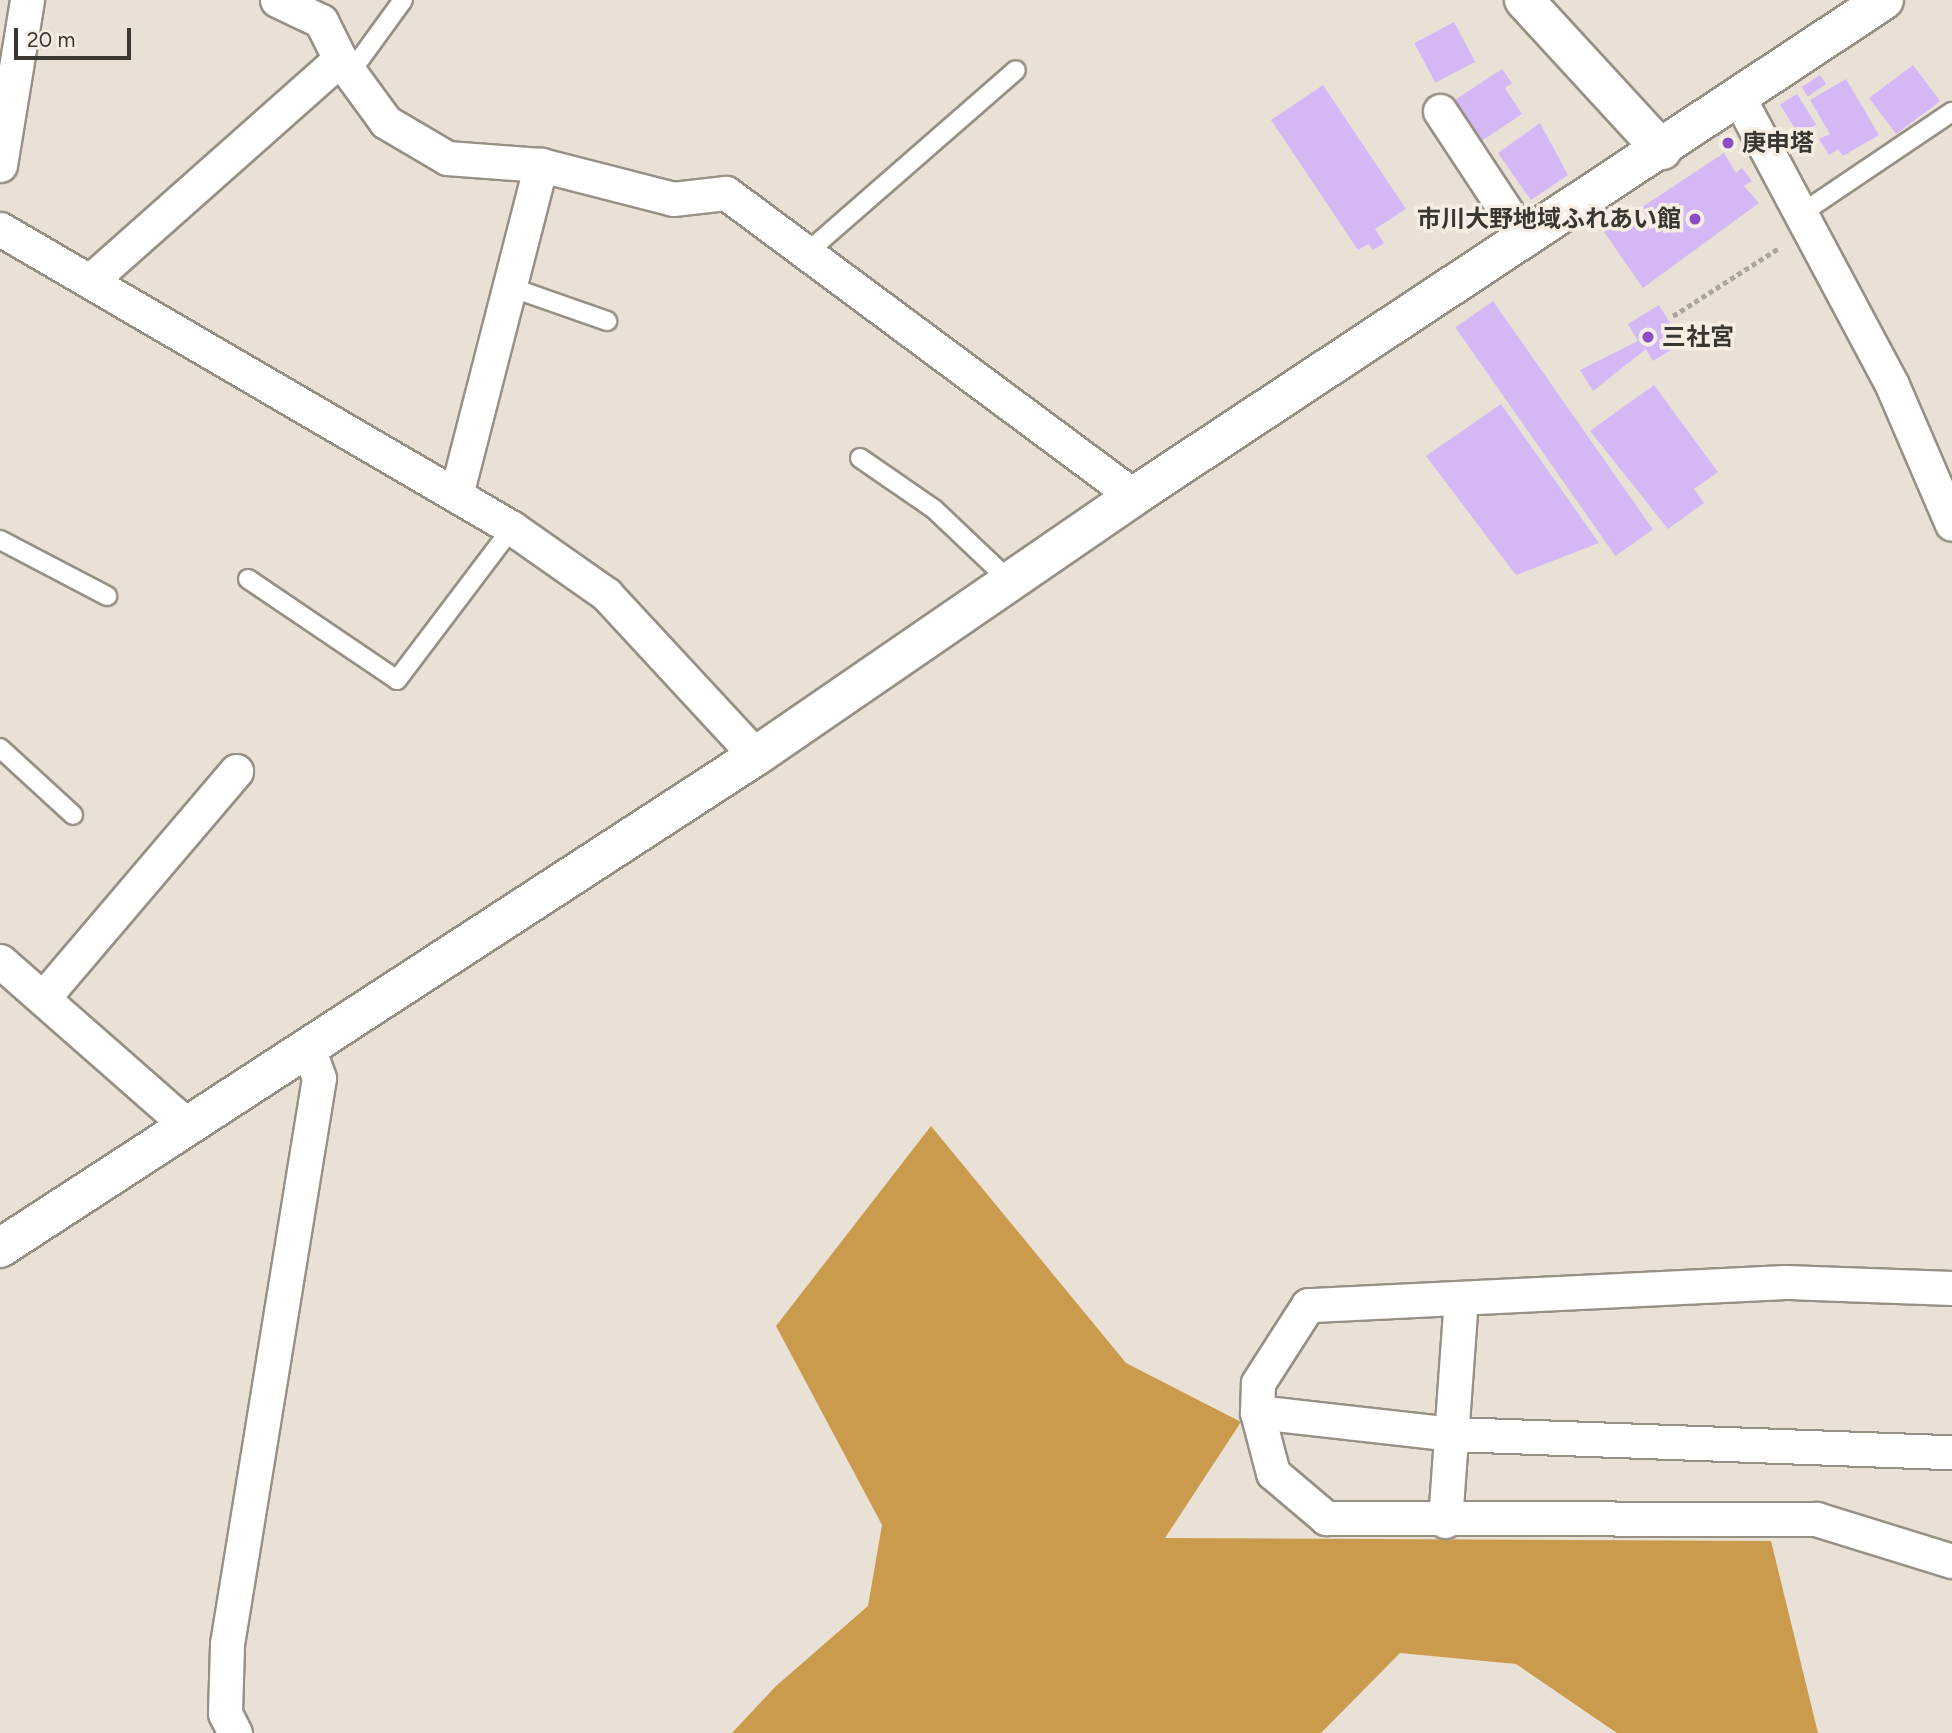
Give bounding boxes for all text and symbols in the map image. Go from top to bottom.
scale bar [18,14,135,58]
text: 20 m [27,27,75,52]
place label: 庚申塔 [1742,129,1814,157]
marker: 庚申塔 [1720,135,1736,151]
place label: 市川大野地域ふれあい館 [1417,205,1681,233]
marker: 市川大野地域ふれあい館 [1687,211,1703,227]
place label: 三社宮 [1662,323,1734,351]
marker: 三社宮 [1640,329,1656,345]

